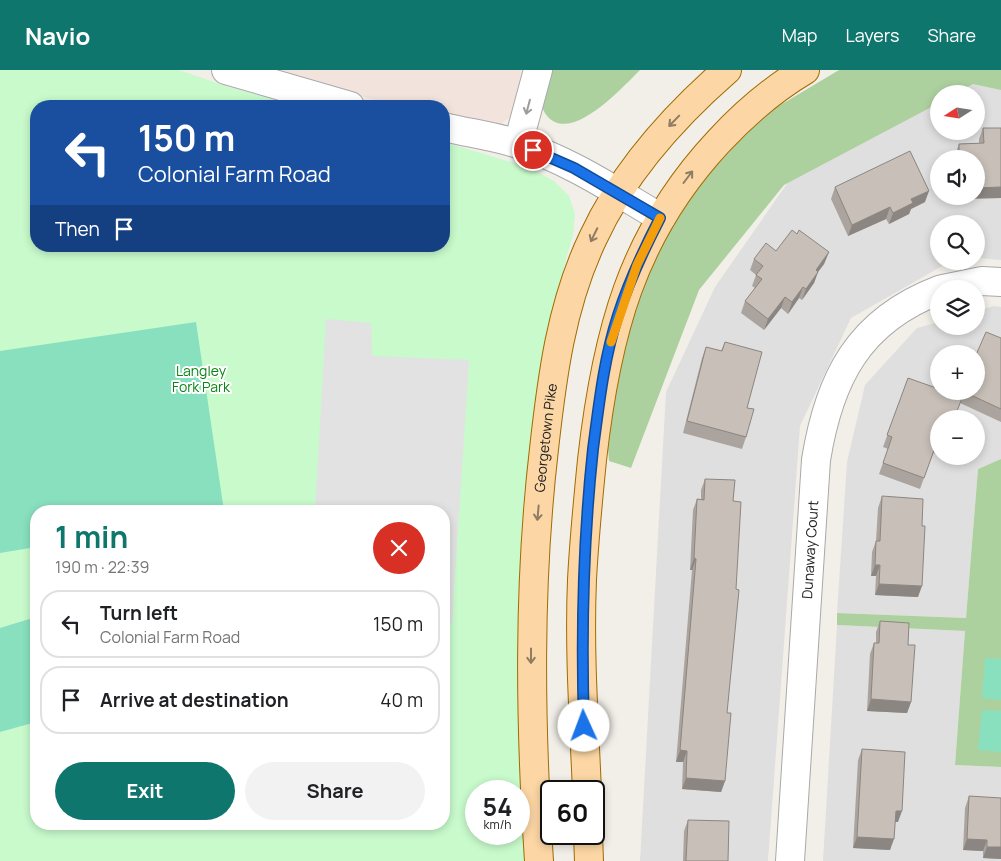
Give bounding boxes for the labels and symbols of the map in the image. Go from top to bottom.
north arrow [930,85,985,140]
one-way arrow [523,99,532,115]
one-way arrow [668,115,681,127]
pin [512,129,554,171]
one-way arrow [682,171,693,184]
one-way arrow [589,227,599,242]
park label: Langley Fork Park [172,361,231,396]
street label: Georgetown Pike [530,382,561,493]
street label: Dunaway Court [797,499,822,600]
one-way arrow [533,504,542,520]
one-way arrow [526,648,536,664]
position arrow [557,699,609,751]
speed limit sign: 60 [540,780,605,845]

